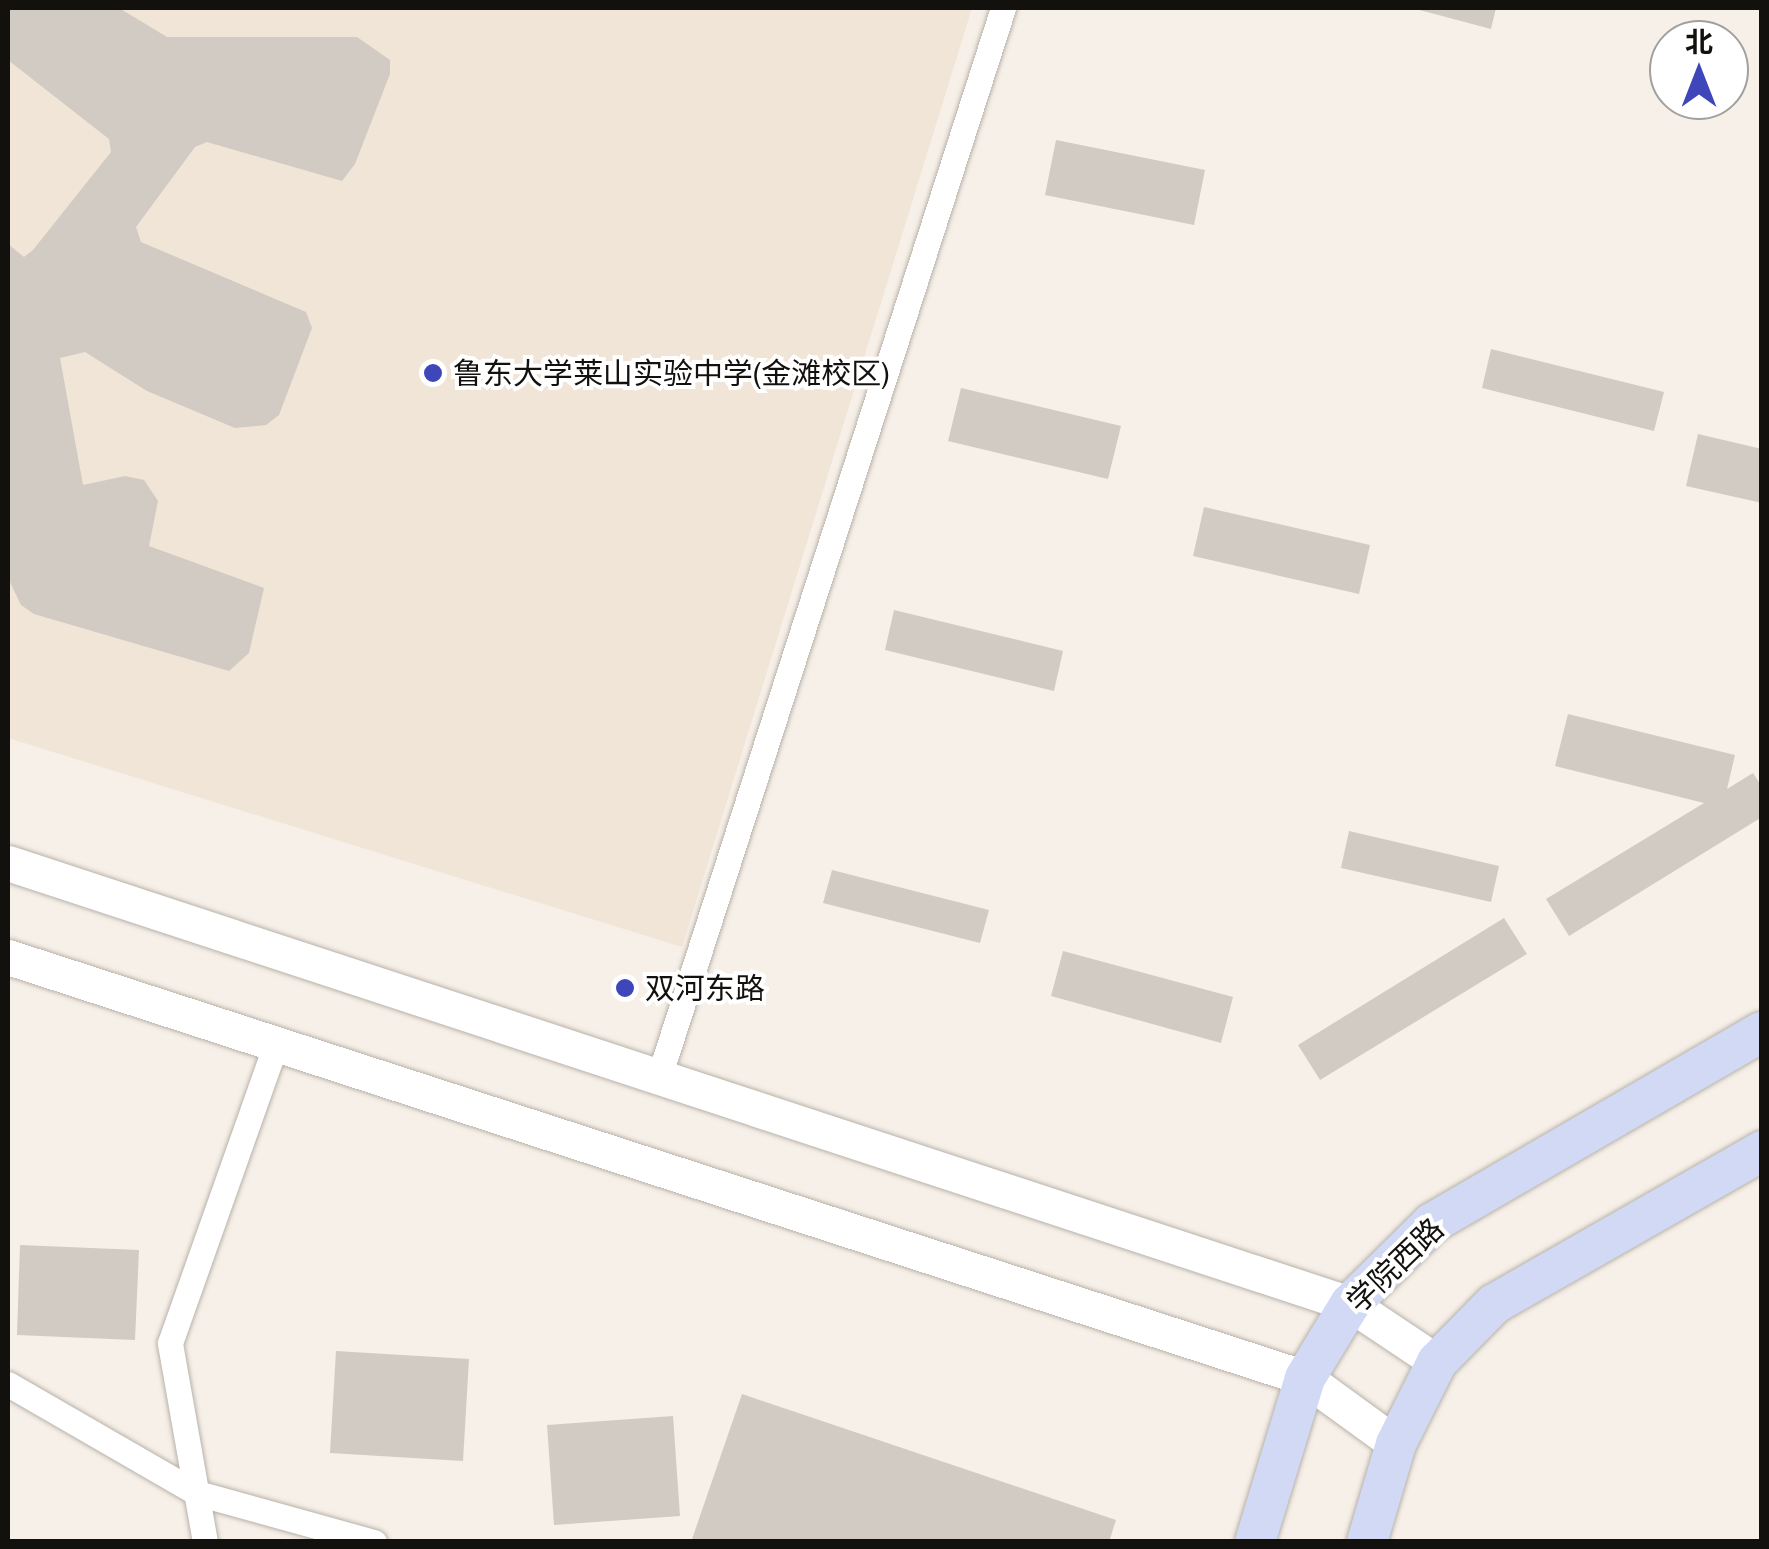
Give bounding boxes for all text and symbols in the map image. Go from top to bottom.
north arrow [1649,20,1749,120]
text: 北 [1685,23,1713,61]
place label: 鲁东大学莱山实验中学(金滩校区) [453,355,889,391]
marker: 鲁东大学莱山实验中学(金滩校区) [422,362,444,384]
place label: 双河东路 [645,970,765,1006]
marker: 双河东路 [614,977,636,999]
street label: 学院西路 [1339,1210,1451,1320]

